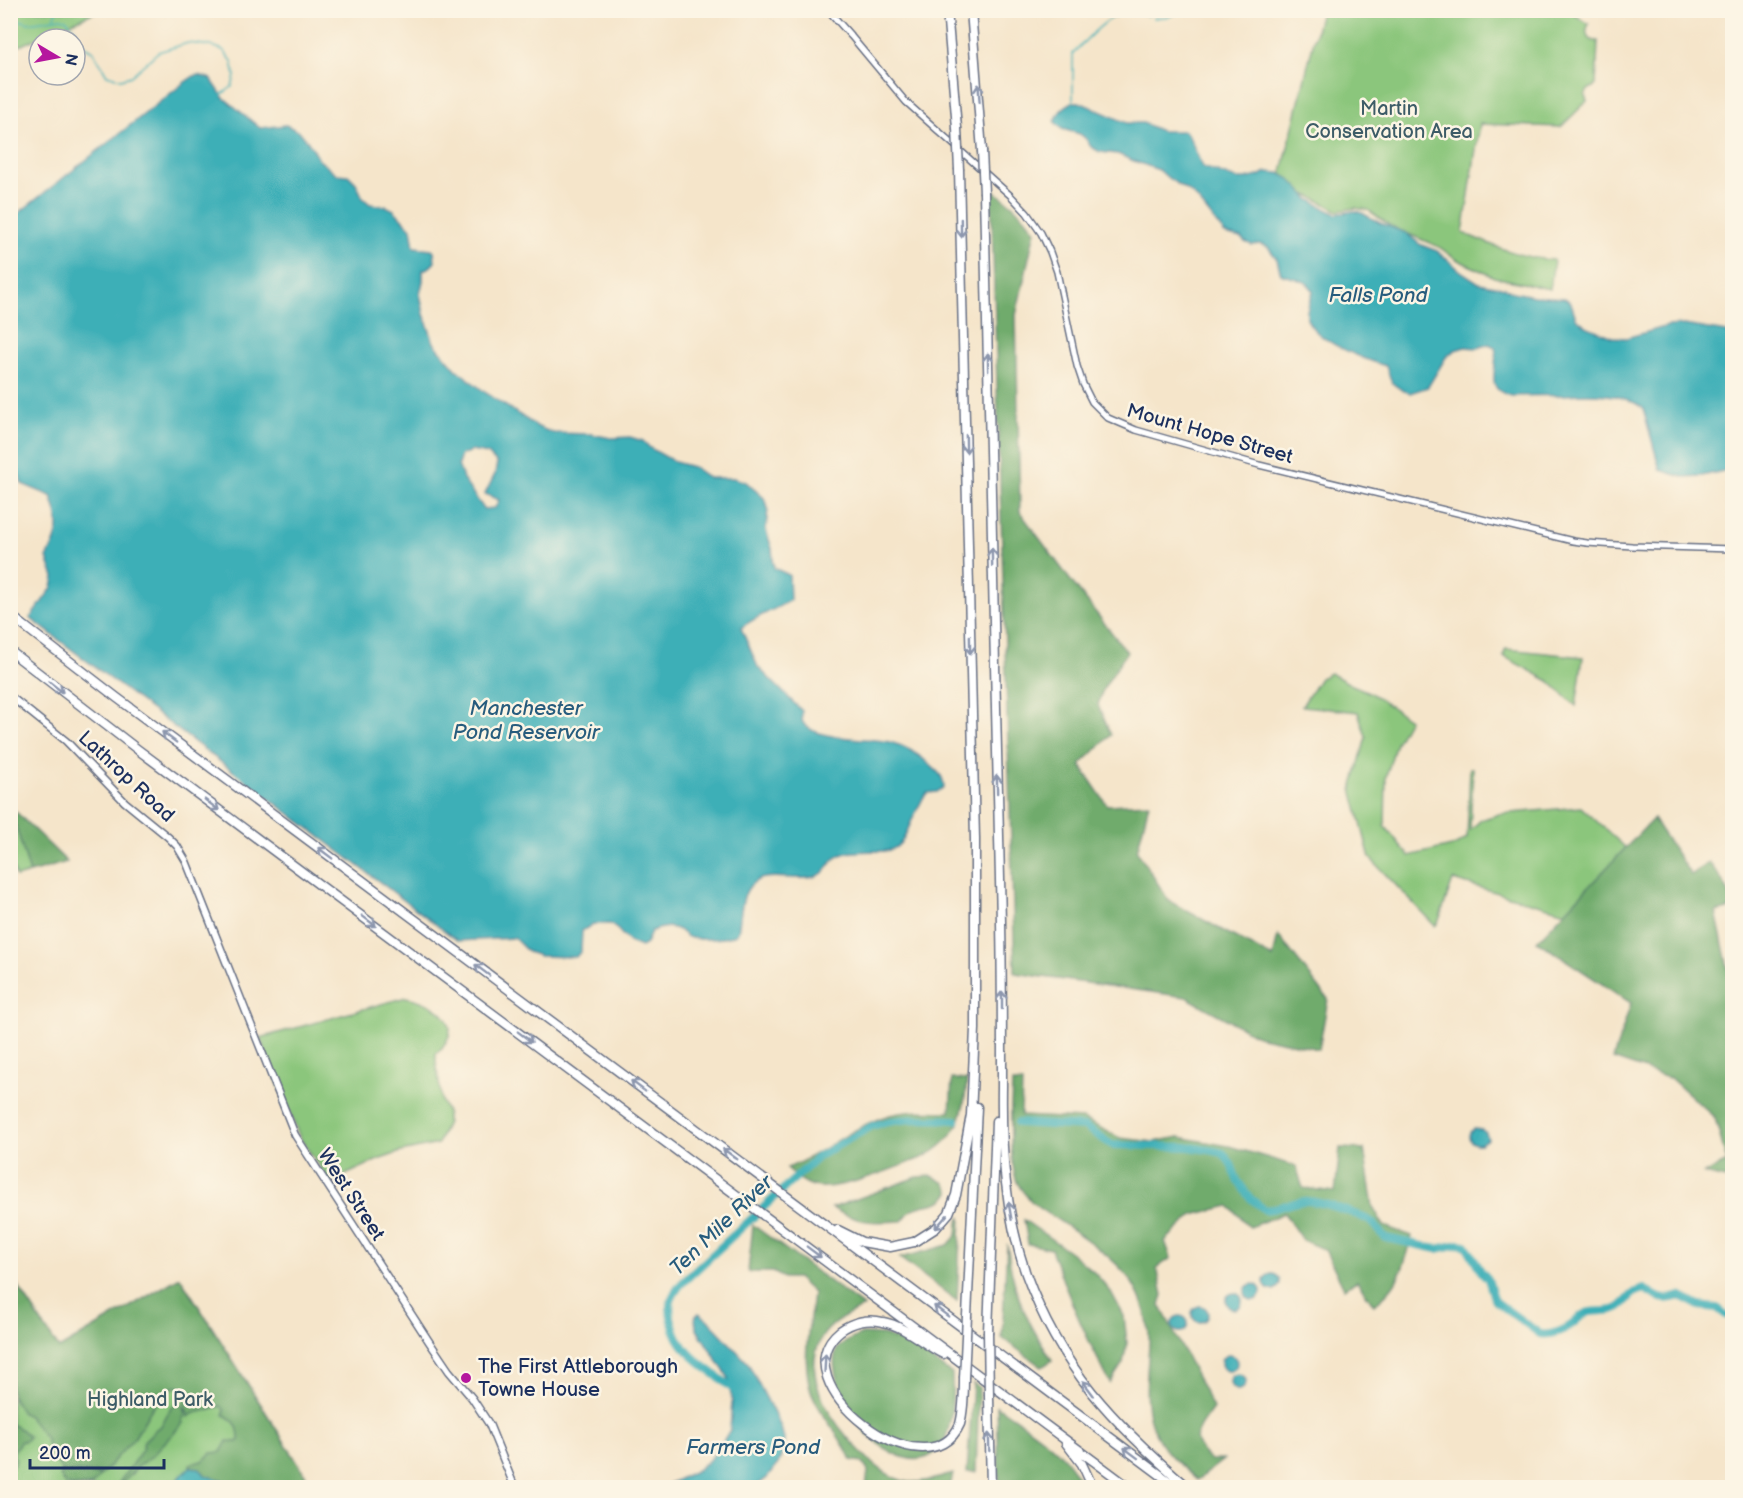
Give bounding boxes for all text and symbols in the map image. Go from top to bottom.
north arrow [27,27,87,87]
text: N [60,52,81,67]
one-way arrow [973,83,984,103]
park label: Martin Conservation Area [1305,97,1473,144]
one-way arrow [955,218,966,238]
water label: Falls Pond [1329,283,1428,308]
one-way arrow [982,353,993,373]
street label: Mount Hope Street [1124,399,1296,469]
one-way arrow [960,434,971,454]
one-way arrow [986,548,998,568]
one-way arrow [965,635,976,655]
one-way arrow [48,681,64,694]
water label: Manchester Pond Reservoir [453,696,601,745]
street label: Lathrop Road [73,726,179,827]
one-way arrow [161,731,177,743]
one-way arrow [992,775,1003,795]
one-way arrow [204,799,220,811]
one-way arrow [318,847,334,860]
one-way arrow [360,915,376,927]
one-way arrow [474,963,490,976]
one-way arrow [996,990,1008,1010]
one-way arrow [517,1031,533,1044]
one-way arrow [630,1080,646,1093]
street label: West Street [313,1144,390,1245]
one-way arrow [722,1148,738,1161]
water label: Ten Mile River [665,1169,779,1281]
one-way arrow [1004,1202,1015,1221]
one-way arrow [934,1214,948,1229]
one-way arrow [805,1246,821,1258]
one-way arrow [933,1305,949,1318]
one-way arrow [819,1354,830,1374]
place label: The First Attleborough Towne House [478,1355,678,1402]
marker: The First Attleborough Towne House [459,1371,473,1385]
one-way arrow [1082,1380,1094,1396]
park label: Highland Park [87,1388,213,1412]
scale bar [30,1432,164,1470]
one-way arrow [984,1432,995,1452]
water label: Farmers Pond [686,1435,821,1460]
text: 200 m [39,1443,91,1464]
one-way arrow [1123,1446,1139,1459]

